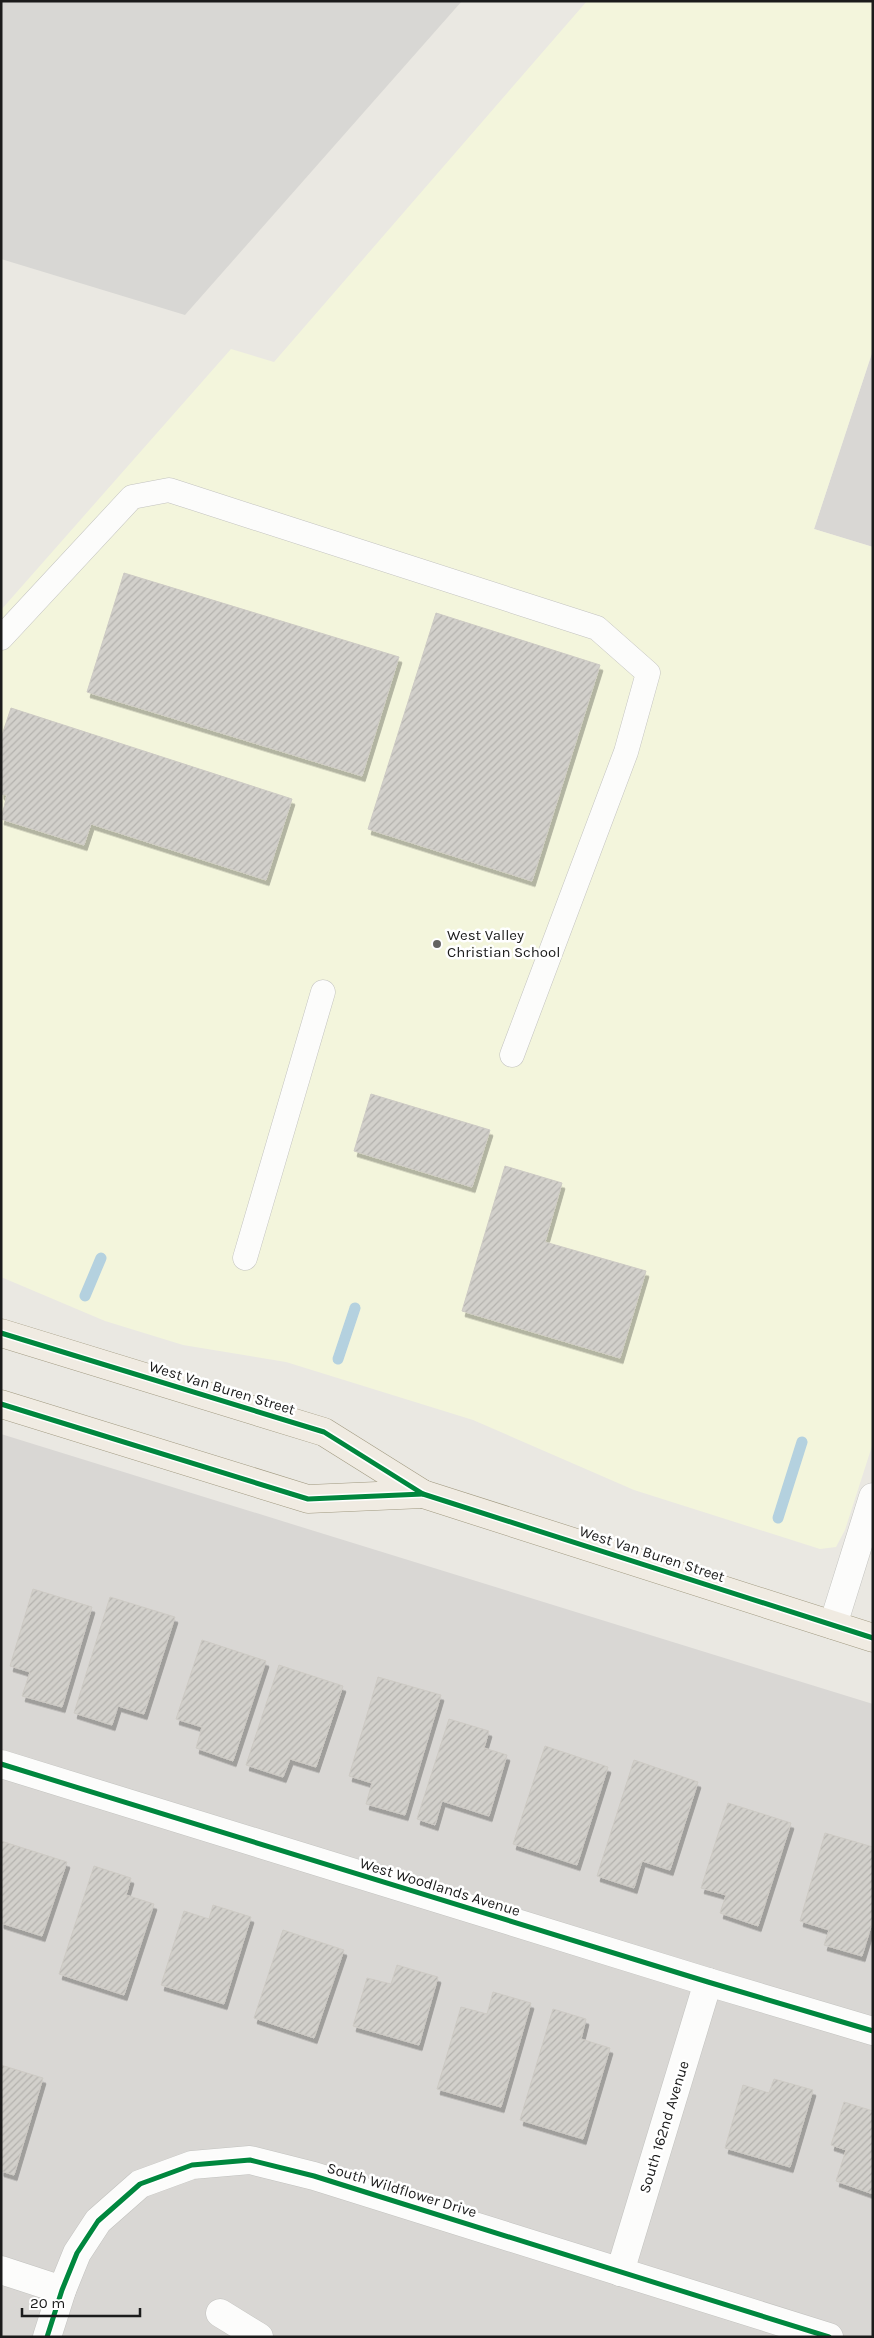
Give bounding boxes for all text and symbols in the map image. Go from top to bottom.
place label: West Valley Christian School [447,926,560,961]
marker: West Valley Christian School [431,938,443,950]
street label: West Van Buren Street [147,1357,298,1419]
street label: West Van Buren Street [577,1522,727,1586]
street label: West Woodlands Avenue [357,1854,523,1920]
street label: South 162nd Avenue [635,2059,693,2195]
street label: South Wildflower Drive [325,2159,479,2221]
scale bar [22,2286,140,2318]
text: 20 m [30,2294,65,2312]

